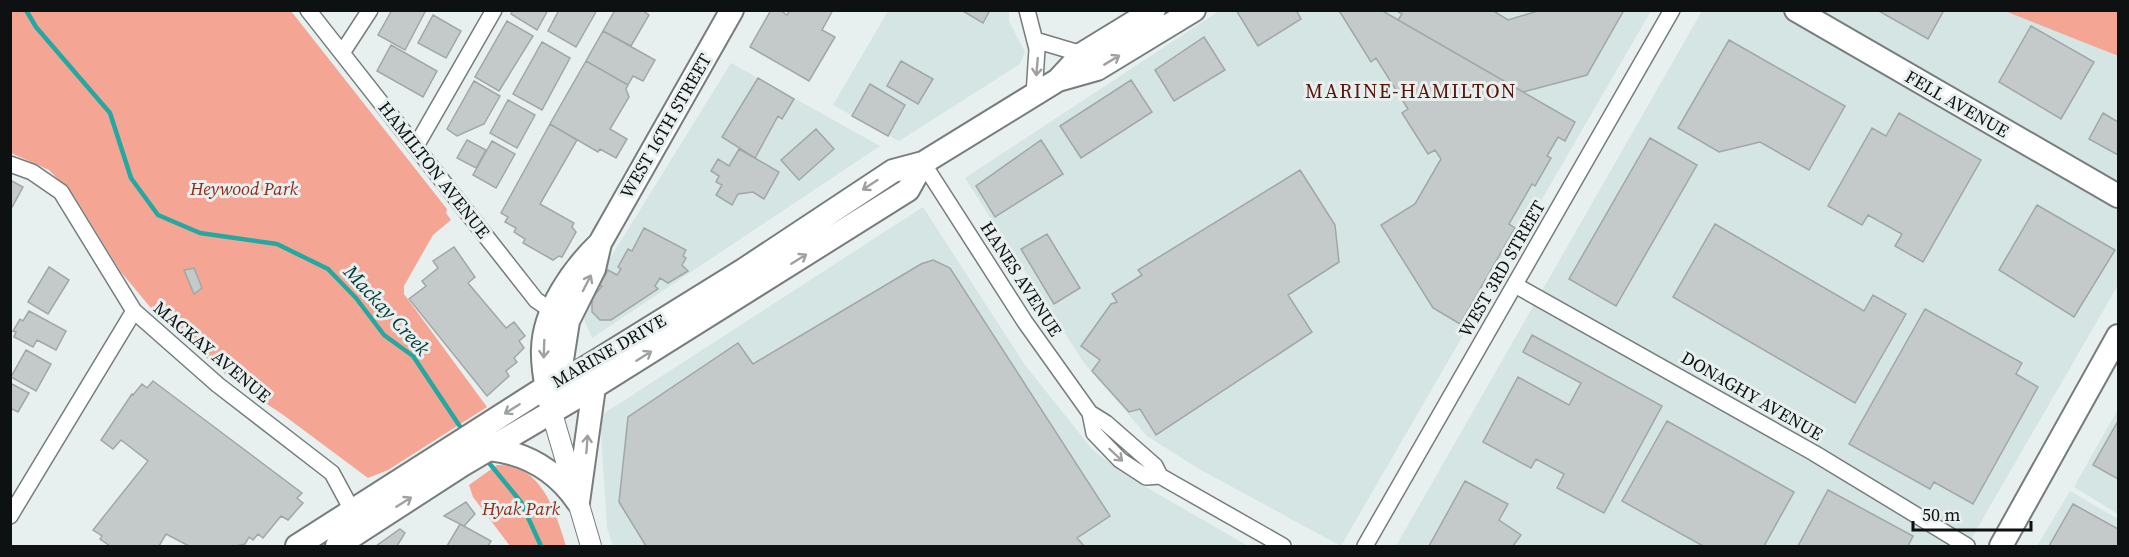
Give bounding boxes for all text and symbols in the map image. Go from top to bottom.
street label: WEST 16TH STREET [614,49,717,203]
one-way arrow [1103,54,1120,66]
one-way arrow [1031,57,1042,77]
street label: FELL AVENUE [1901,64,2014,143]
district label: MARINE-HAMILTON [1305,77,1517,105]
street label: HAMILTON AVENUE [373,96,496,244]
park label: Heywood Park [189,176,299,201]
one-way arrow [862,179,879,191]
street label: WEST 3RD STREET [1452,196,1551,342]
street label: HANES AVENUE [975,216,1068,341]
one-way arrow [790,252,807,264]
water label: Mackay Creek [337,258,437,362]
one-way arrow [581,275,593,292]
street label: MACKAY AVENUE [148,295,276,408]
street label: MARINE DRIVE [547,308,671,393]
one-way arrow [538,338,549,358]
street label: DONAGHY AVENUE [1677,345,1828,446]
one-way arrow [635,349,652,361]
one-way arrow [504,403,521,415]
one-way arrow [581,435,592,455]
one-way arrow [1108,448,1123,463]
scale bar [1913,494,2032,532]
one-way arrow [395,496,412,509]
park label: Hyak Park [481,496,561,521]
text: 50 m [1922,502,1960,527]

